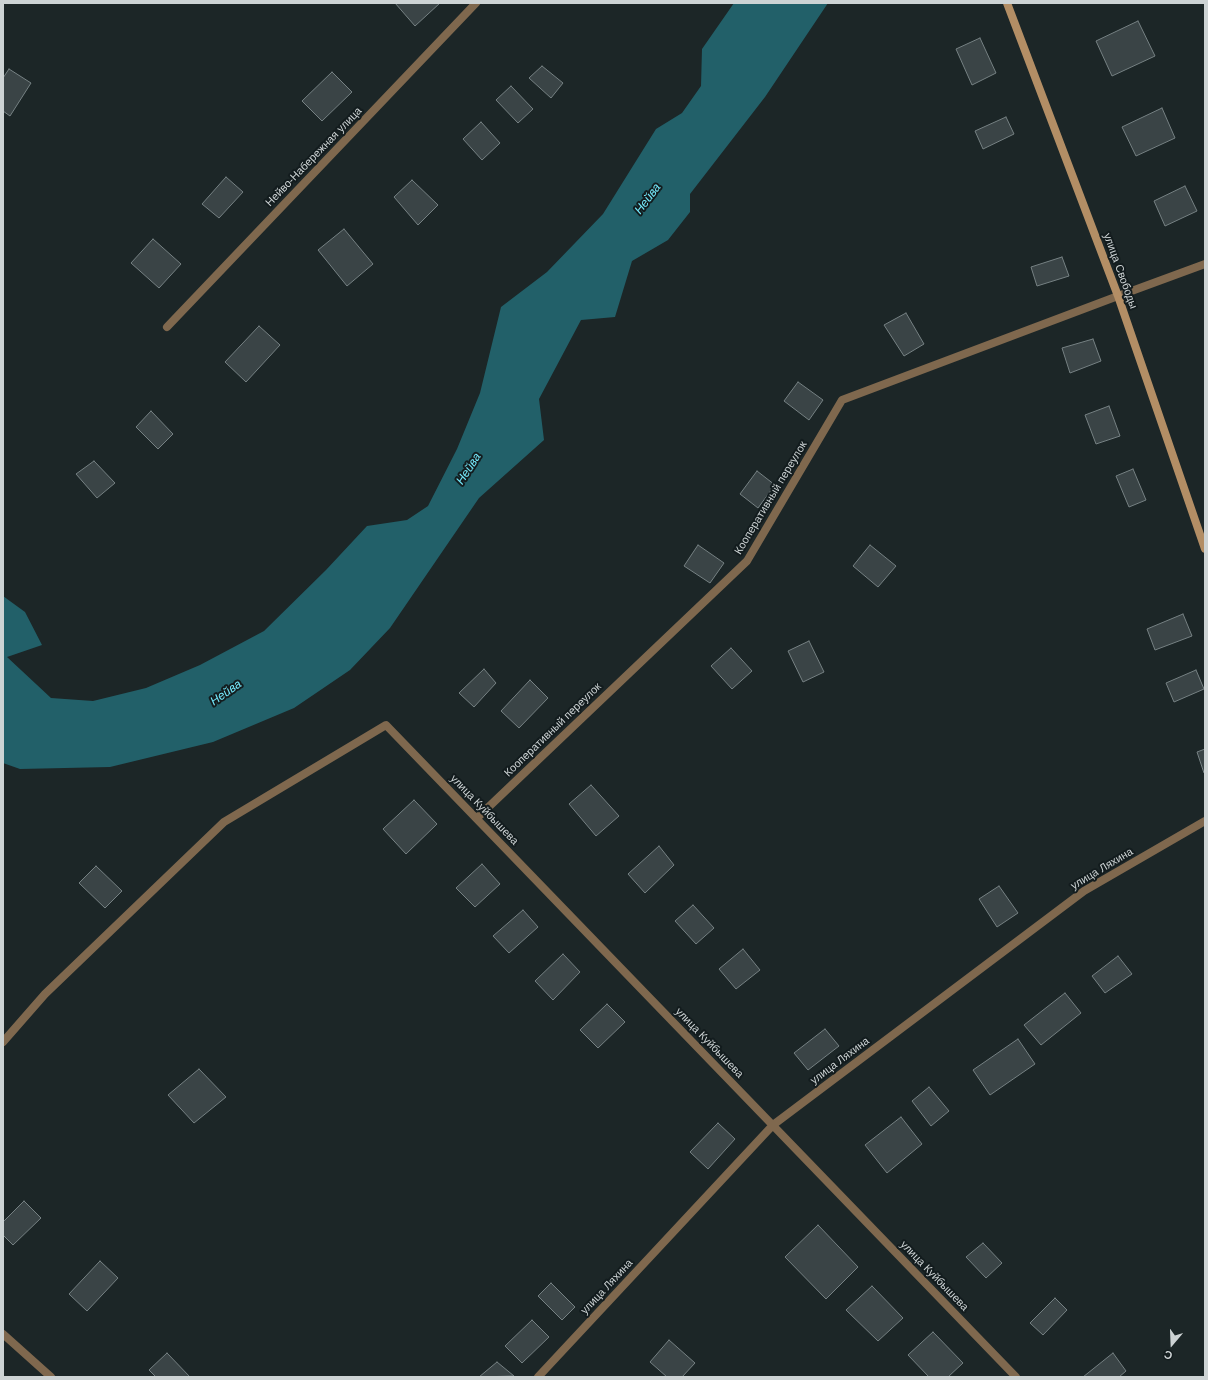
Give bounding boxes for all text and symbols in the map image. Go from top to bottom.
street label: Нейво-Набережная улица [263,105,365,209]
water label: Нейва [632,181,664,217]
street label: улица Свободы [1100,231,1140,311]
street label: Кооперативный переулок [732,439,810,557]
water label: Нейва [454,451,484,487]
water label: Нейва [208,677,244,709]
street label: Кооперативный переулок [502,680,604,780]
street label: улица Куйбышева [447,772,521,848]
street label: улица Ляхина [1068,845,1136,893]
street label: улица Куйбышева [672,1005,746,1081]
street label: улица Ляхина [808,1035,872,1087]
street label: улица Куйбышева [897,1238,971,1314]
street label: улица Ляхина [578,1257,636,1317]
north arrow [1152,1324,1192,1364]
text: С [1162,1348,1174,1362]

